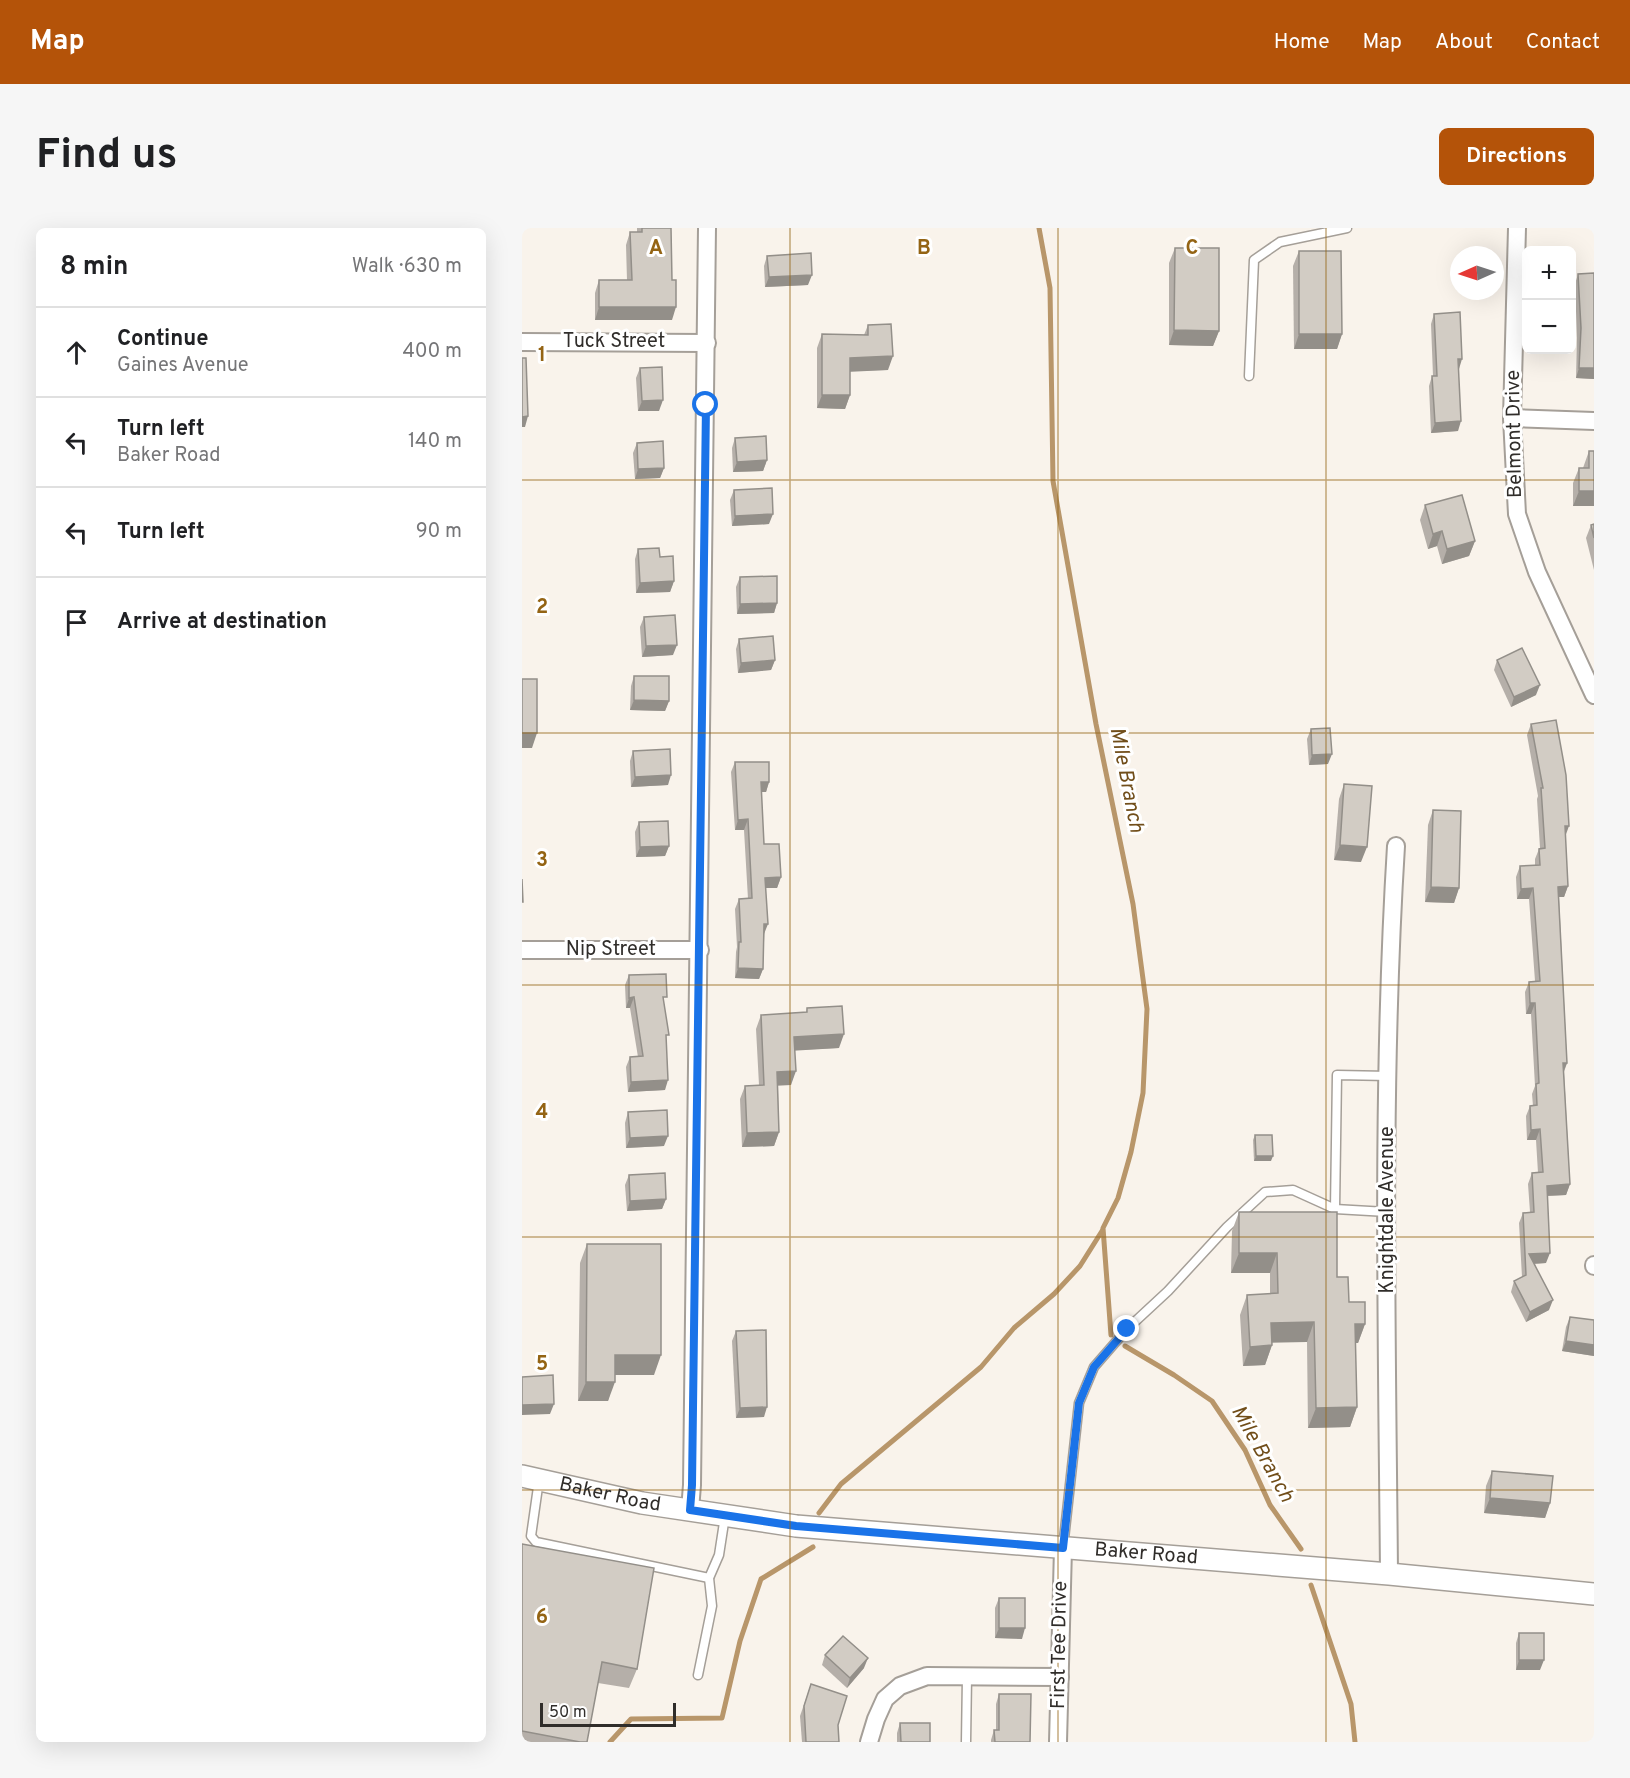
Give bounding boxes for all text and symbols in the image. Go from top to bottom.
text: Map [30,24,85,60]
text: Home [1274,29,1330,56]
text: Map [1363,29,1402,56]
text: About [1435,29,1493,56]
text: Contact [1526,29,1600,56]
button: Directions [1439,128,1594,185]
text: Find us [36,130,177,183]
text: A [649,236,663,262]
text: B [917,236,931,262]
text: C [1186,236,1198,262]
north arrow [1450,246,1504,300]
map controls [1522,246,1576,354]
button: + [1522,246,1576,300]
text: 8 min [60,251,128,284]
text: Walk · 630 m [352,254,462,280]
button: − [1522,300,1576,354]
text: Continue [117,326,208,353]
street label: Tuck Street [563,329,665,355]
icon: ahead [60,336,93,369]
text: 400 m [402,339,462,365]
text: 1 [538,343,546,369]
text: Gaines Avenue [117,353,249,379]
street label: Belmont Drive [1501,370,1529,498]
route start [692,391,718,417]
text: Turn left [117,416,205,443]
icon: left [60,426,93,459]
text: 140 m [408,429,462,455]
text: Baker Road [117,443,221,469]
icon: left [60,516,93,549]
text: Turn left [117,519,205,546]
text: 90 m [416,519,462,545]
text: 2 [536,595,548,621]
icon: arrive [60,606,93,639]
text: Arrive at destination [117,609,327,636]
water label: Mile Branch [1103,725,1150,836]
text: 3 [536,848,548,874]
street label: Nip Street [566,937,656,963]
text: 4 [536,1100,548,1126]
street label: Knightdale Avenue [1375,1126,1401,1294]
route end [1113,1315,1139,1341]
text: 5 [536,1352,548,1378]
water label: Mile Branch [1224,1401,1300,1508]
street label: Baker Road [556,1472,663,1519]
street label: Baker Road [1093,1537,1199,1571]
street label: First Tee Drive [1046,1581,1074,1709]
text: 6 [536,1605,548,1631]
scale bar [540,1700,676,1728]
text: 50 m [549,1703,587,1723]

